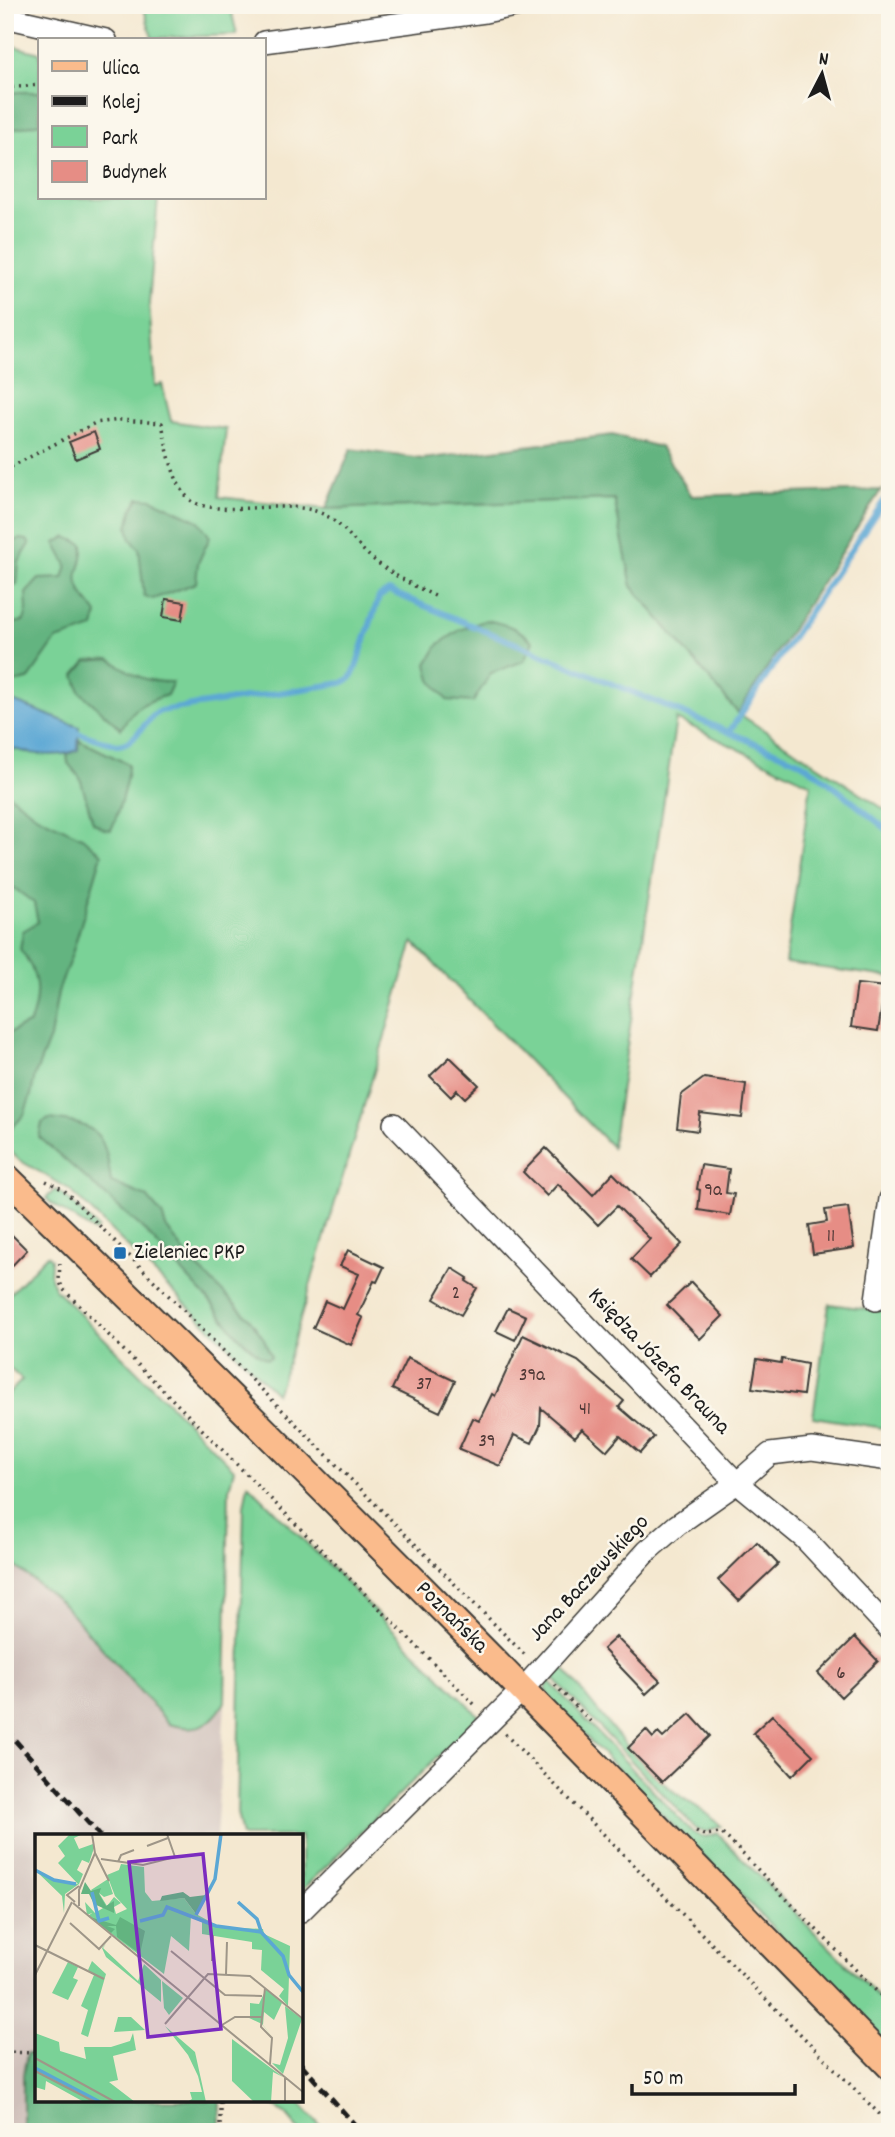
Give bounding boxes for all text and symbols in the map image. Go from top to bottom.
legend [38,38,266,200]
north arrow [786,38,856,108]
text: N [817,47,829,74]
text: Ulica [102,55,140,85]
text: Kolej [102,89,141,119]
text: Park [102,125,138,155]
text: Budynek [102,159,167,189]
house number: 9a [704,1178,723,1205]
house number: 11 [827,1224,835,1251]
place label: Zieleniec PKP [134,1237,245,1270]
marker: Zieleniec PKP [112,1245,128,1261]
house number: 2 [452,1281,460,1308]
street label: Księdza Józefa Brauna [579,1281,738,1444]
house number: 39a [519,1363,546,1390]
house number: 37 [416,1372,432,1399]
house number: 41 [579,1397,591,1424]
house number: 39 [478,1429,496,1456]
street label: Jana Baczewskiego [522,1508,658,1650]
street label: Poznańska [407,1574,496,1663]
house number: 6 [836,1661,846,1688]
inset map [35,1834,303,2102]
scale bar [632,2053,795,2097]
text: 50 m [643,2065,683,2095]

